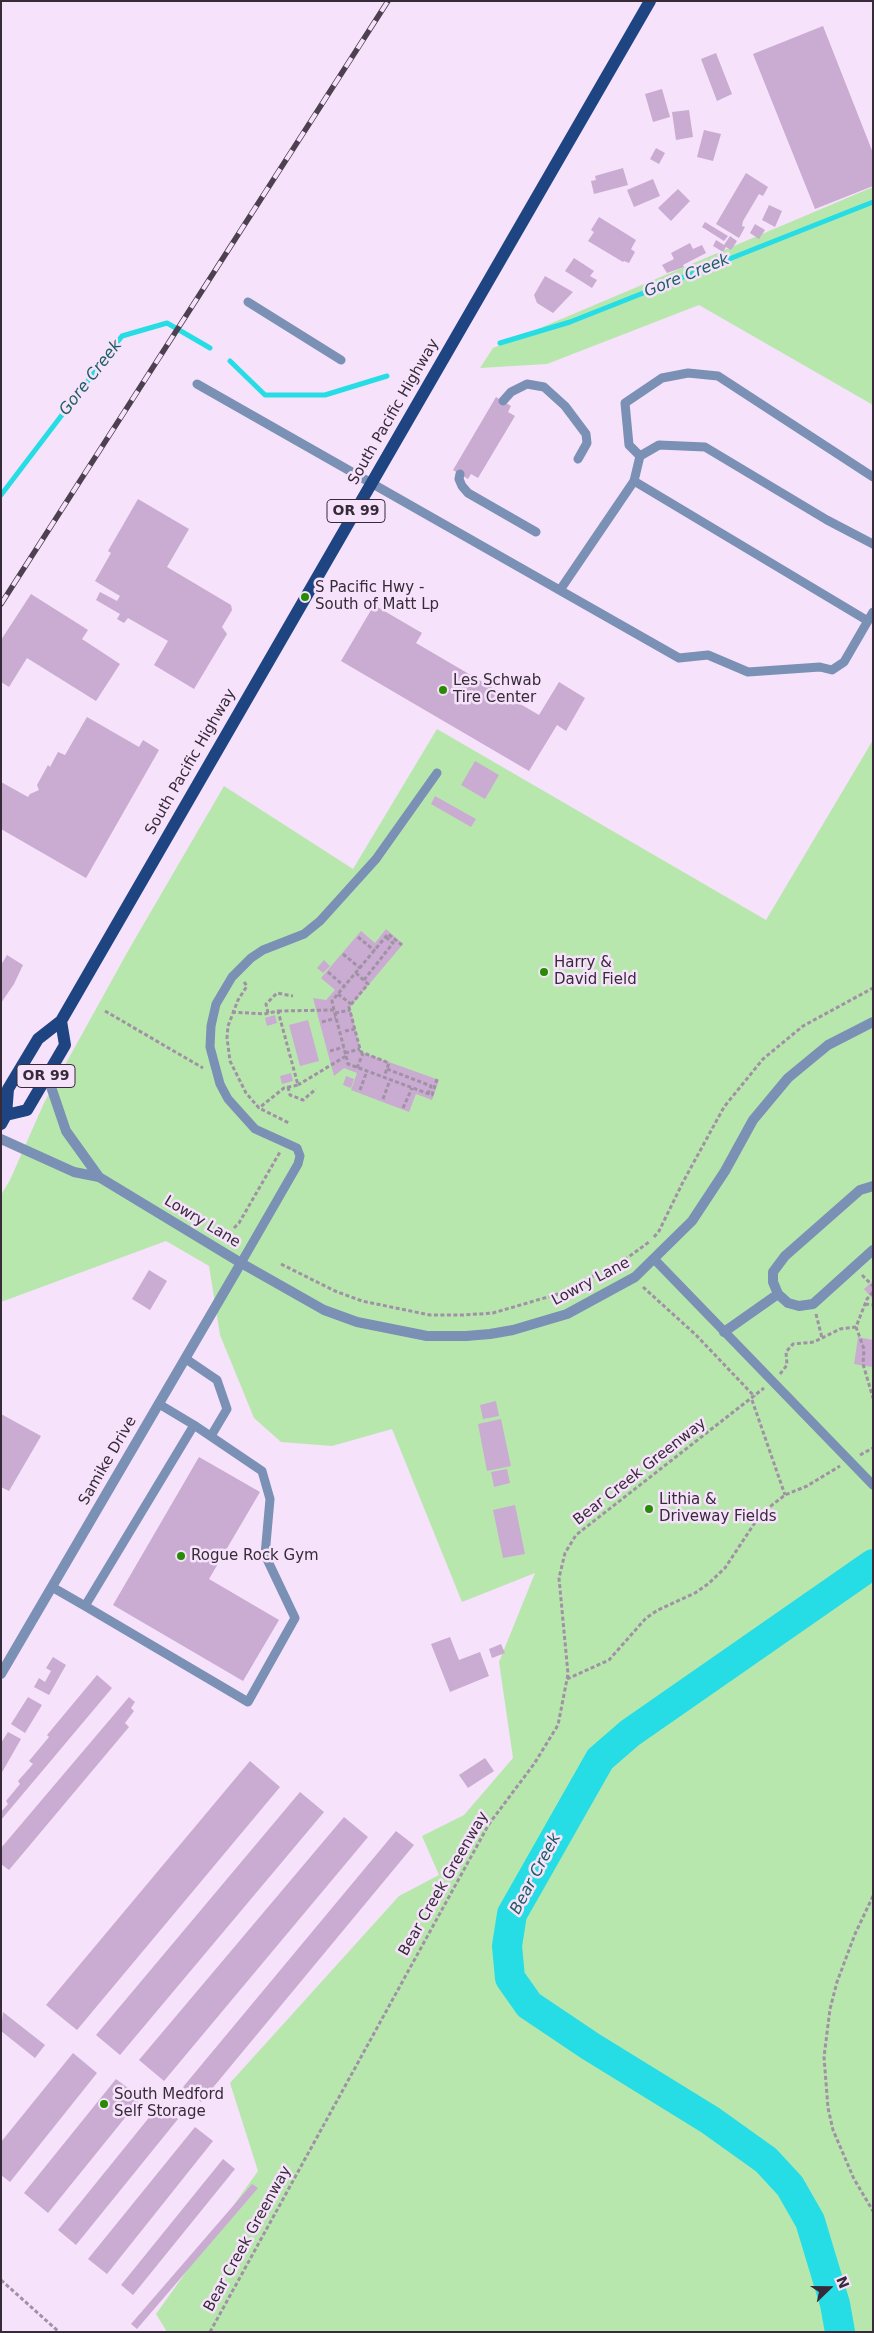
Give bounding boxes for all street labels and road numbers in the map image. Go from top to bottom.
street label: South Pacific Highway [345,336,443,488]
road number: OR 99 [327,500,385,522]
street label: South Pacific Highway [142,686,240,838]
road number: OR 99 [17,1064,75,1088]
street label: Lowry Lane [161,1192,243,1252]
street label: Lowry Lane [549,1254,633,1310]
street label: Samike Drive [75,1413,141,1509]
street label: Bear Creek Greenway [570,1415,710,1529]
street label: Bear Creek Greenway [395,1809,493,1959]
street label: Bear Creek Greenway [200,2163,296,2315]

